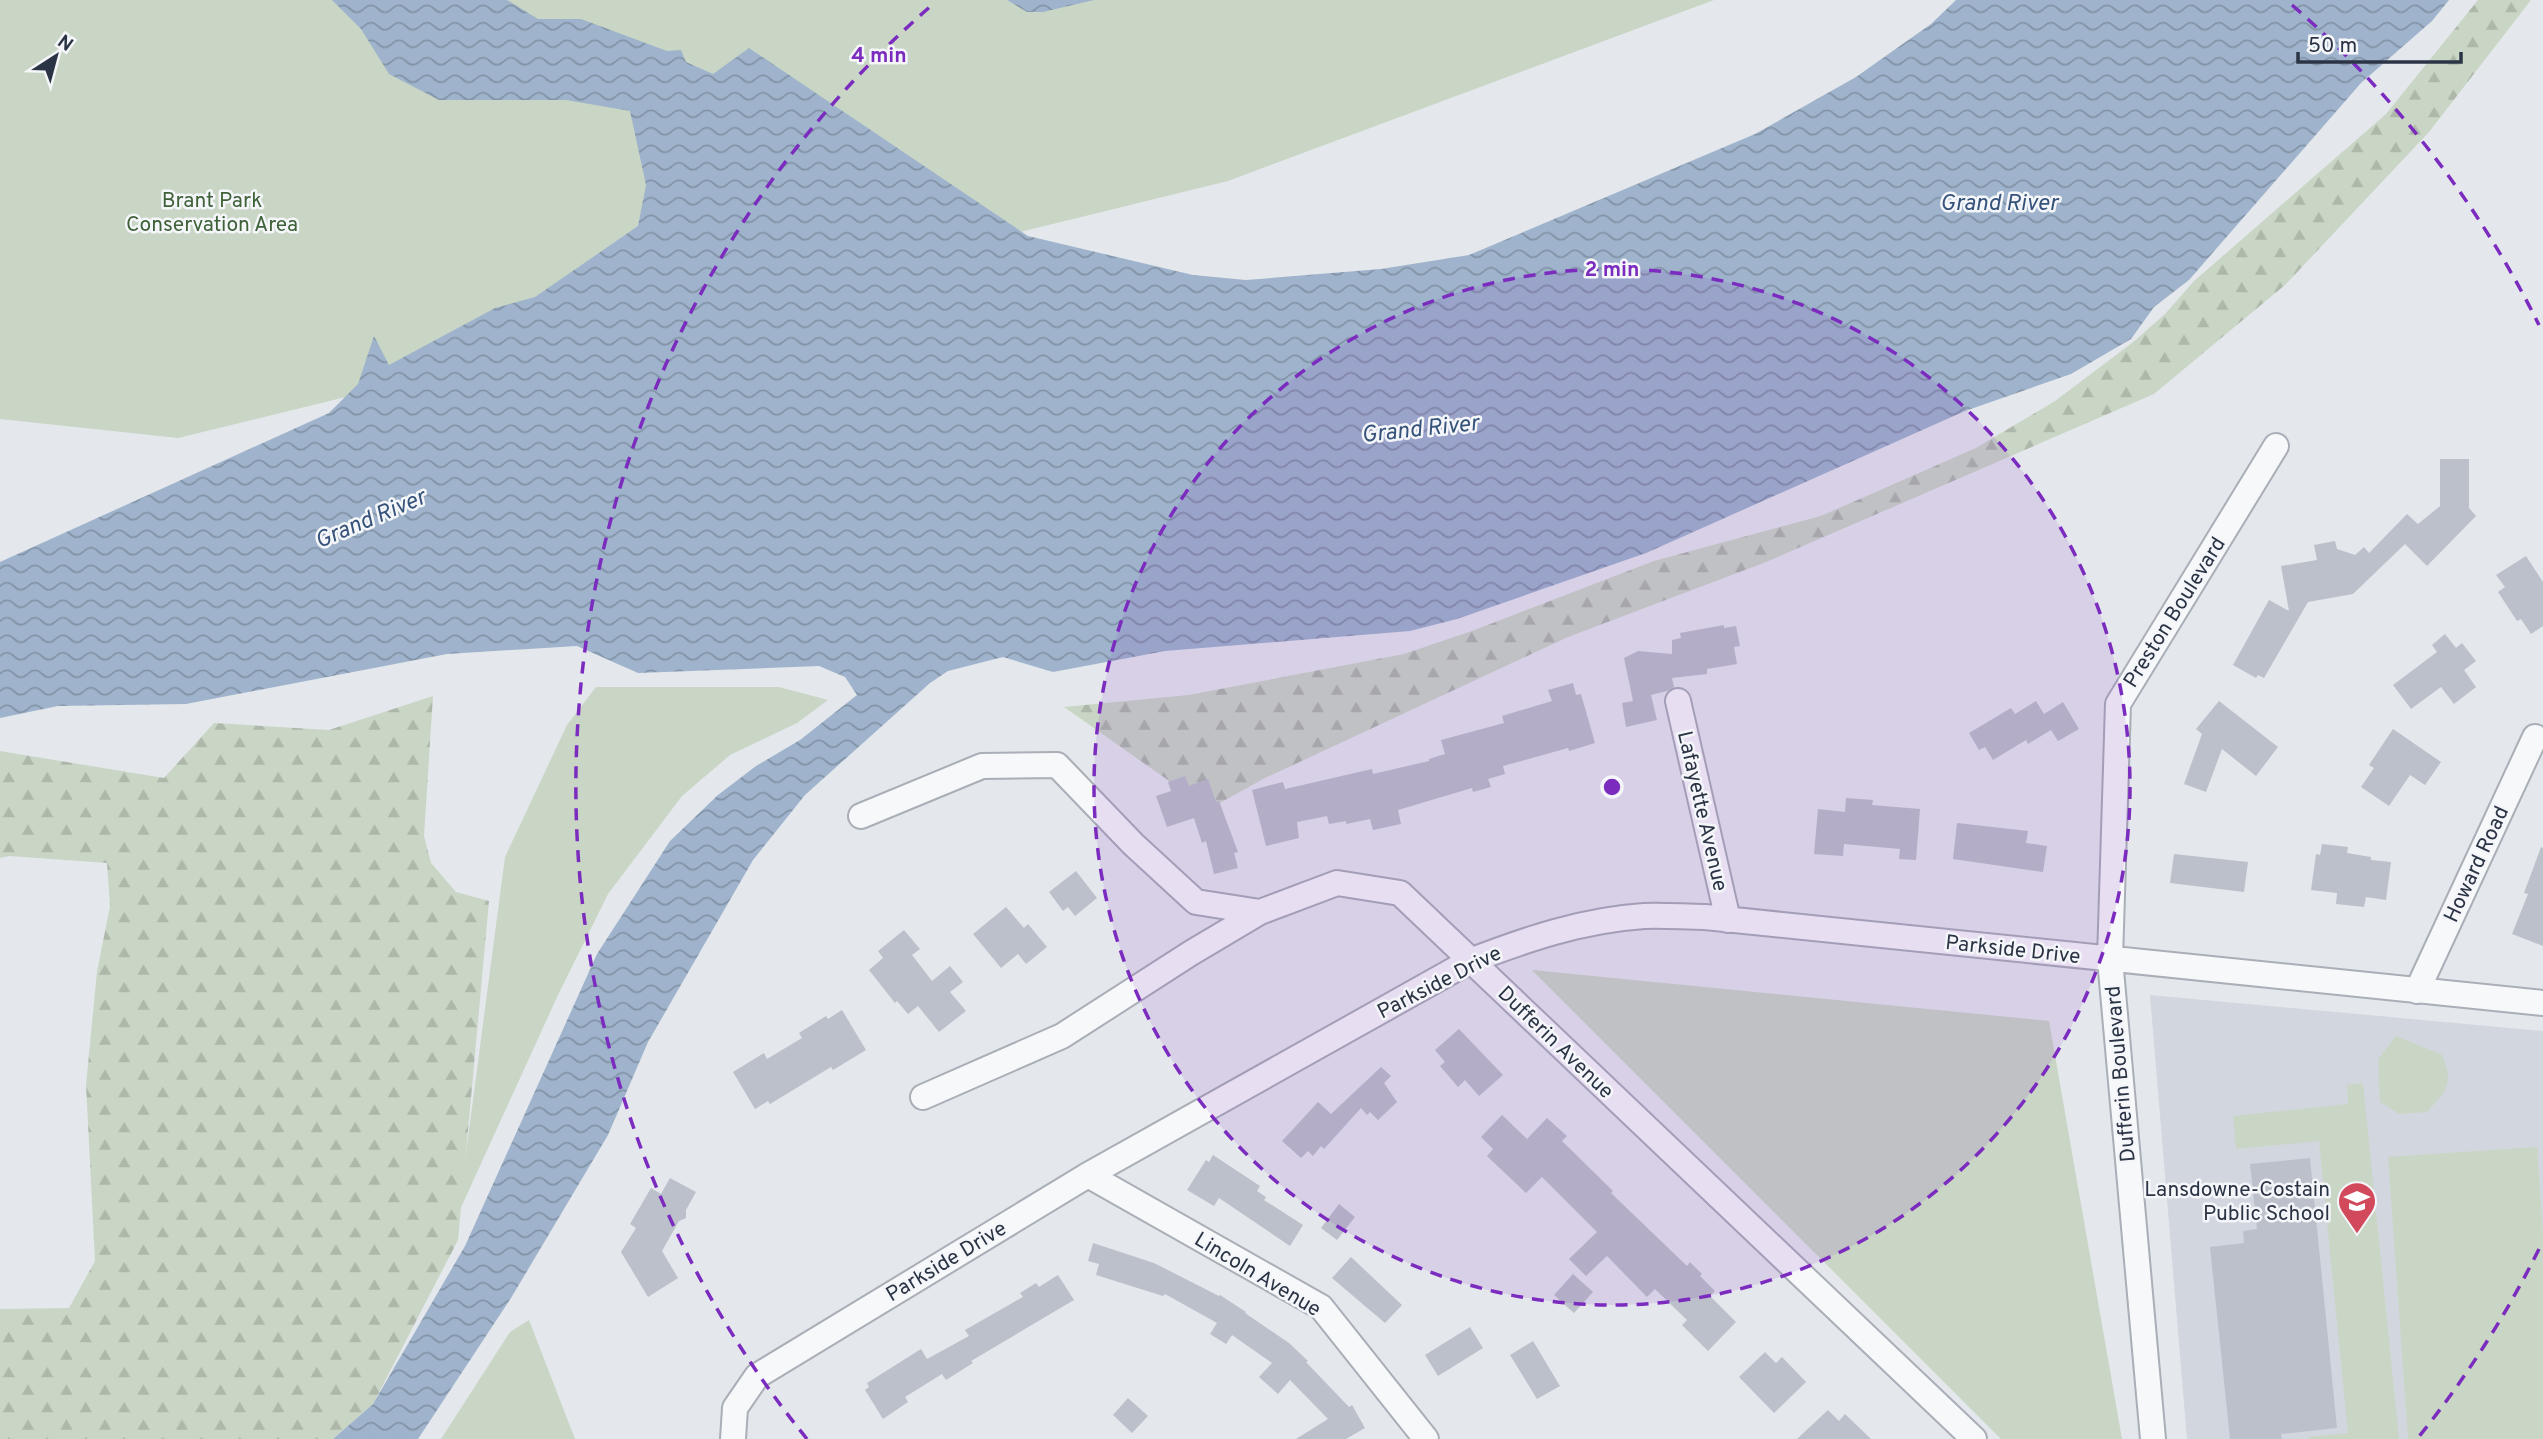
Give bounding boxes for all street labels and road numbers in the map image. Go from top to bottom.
street label: Preston Boulevard [2118,532,2232,693]
street label: Lafayette Avenue [1670,729,1733,894]
street label: Howard Road [2439,802,2516,927]
street label: Parkside Drive [1944,930,2082,971]
street label: Parkside Drive [1373,940,1506,1026]
street label: Dufferin Avenue [1491,981,1619,1105]
street label: Dufferin Boulevard [2100,985,2143,1163]
street label: Parkside Drive [882,1216,1012,1309]
street label: Lincoln Avenue [1189,1227,1326,1324]

